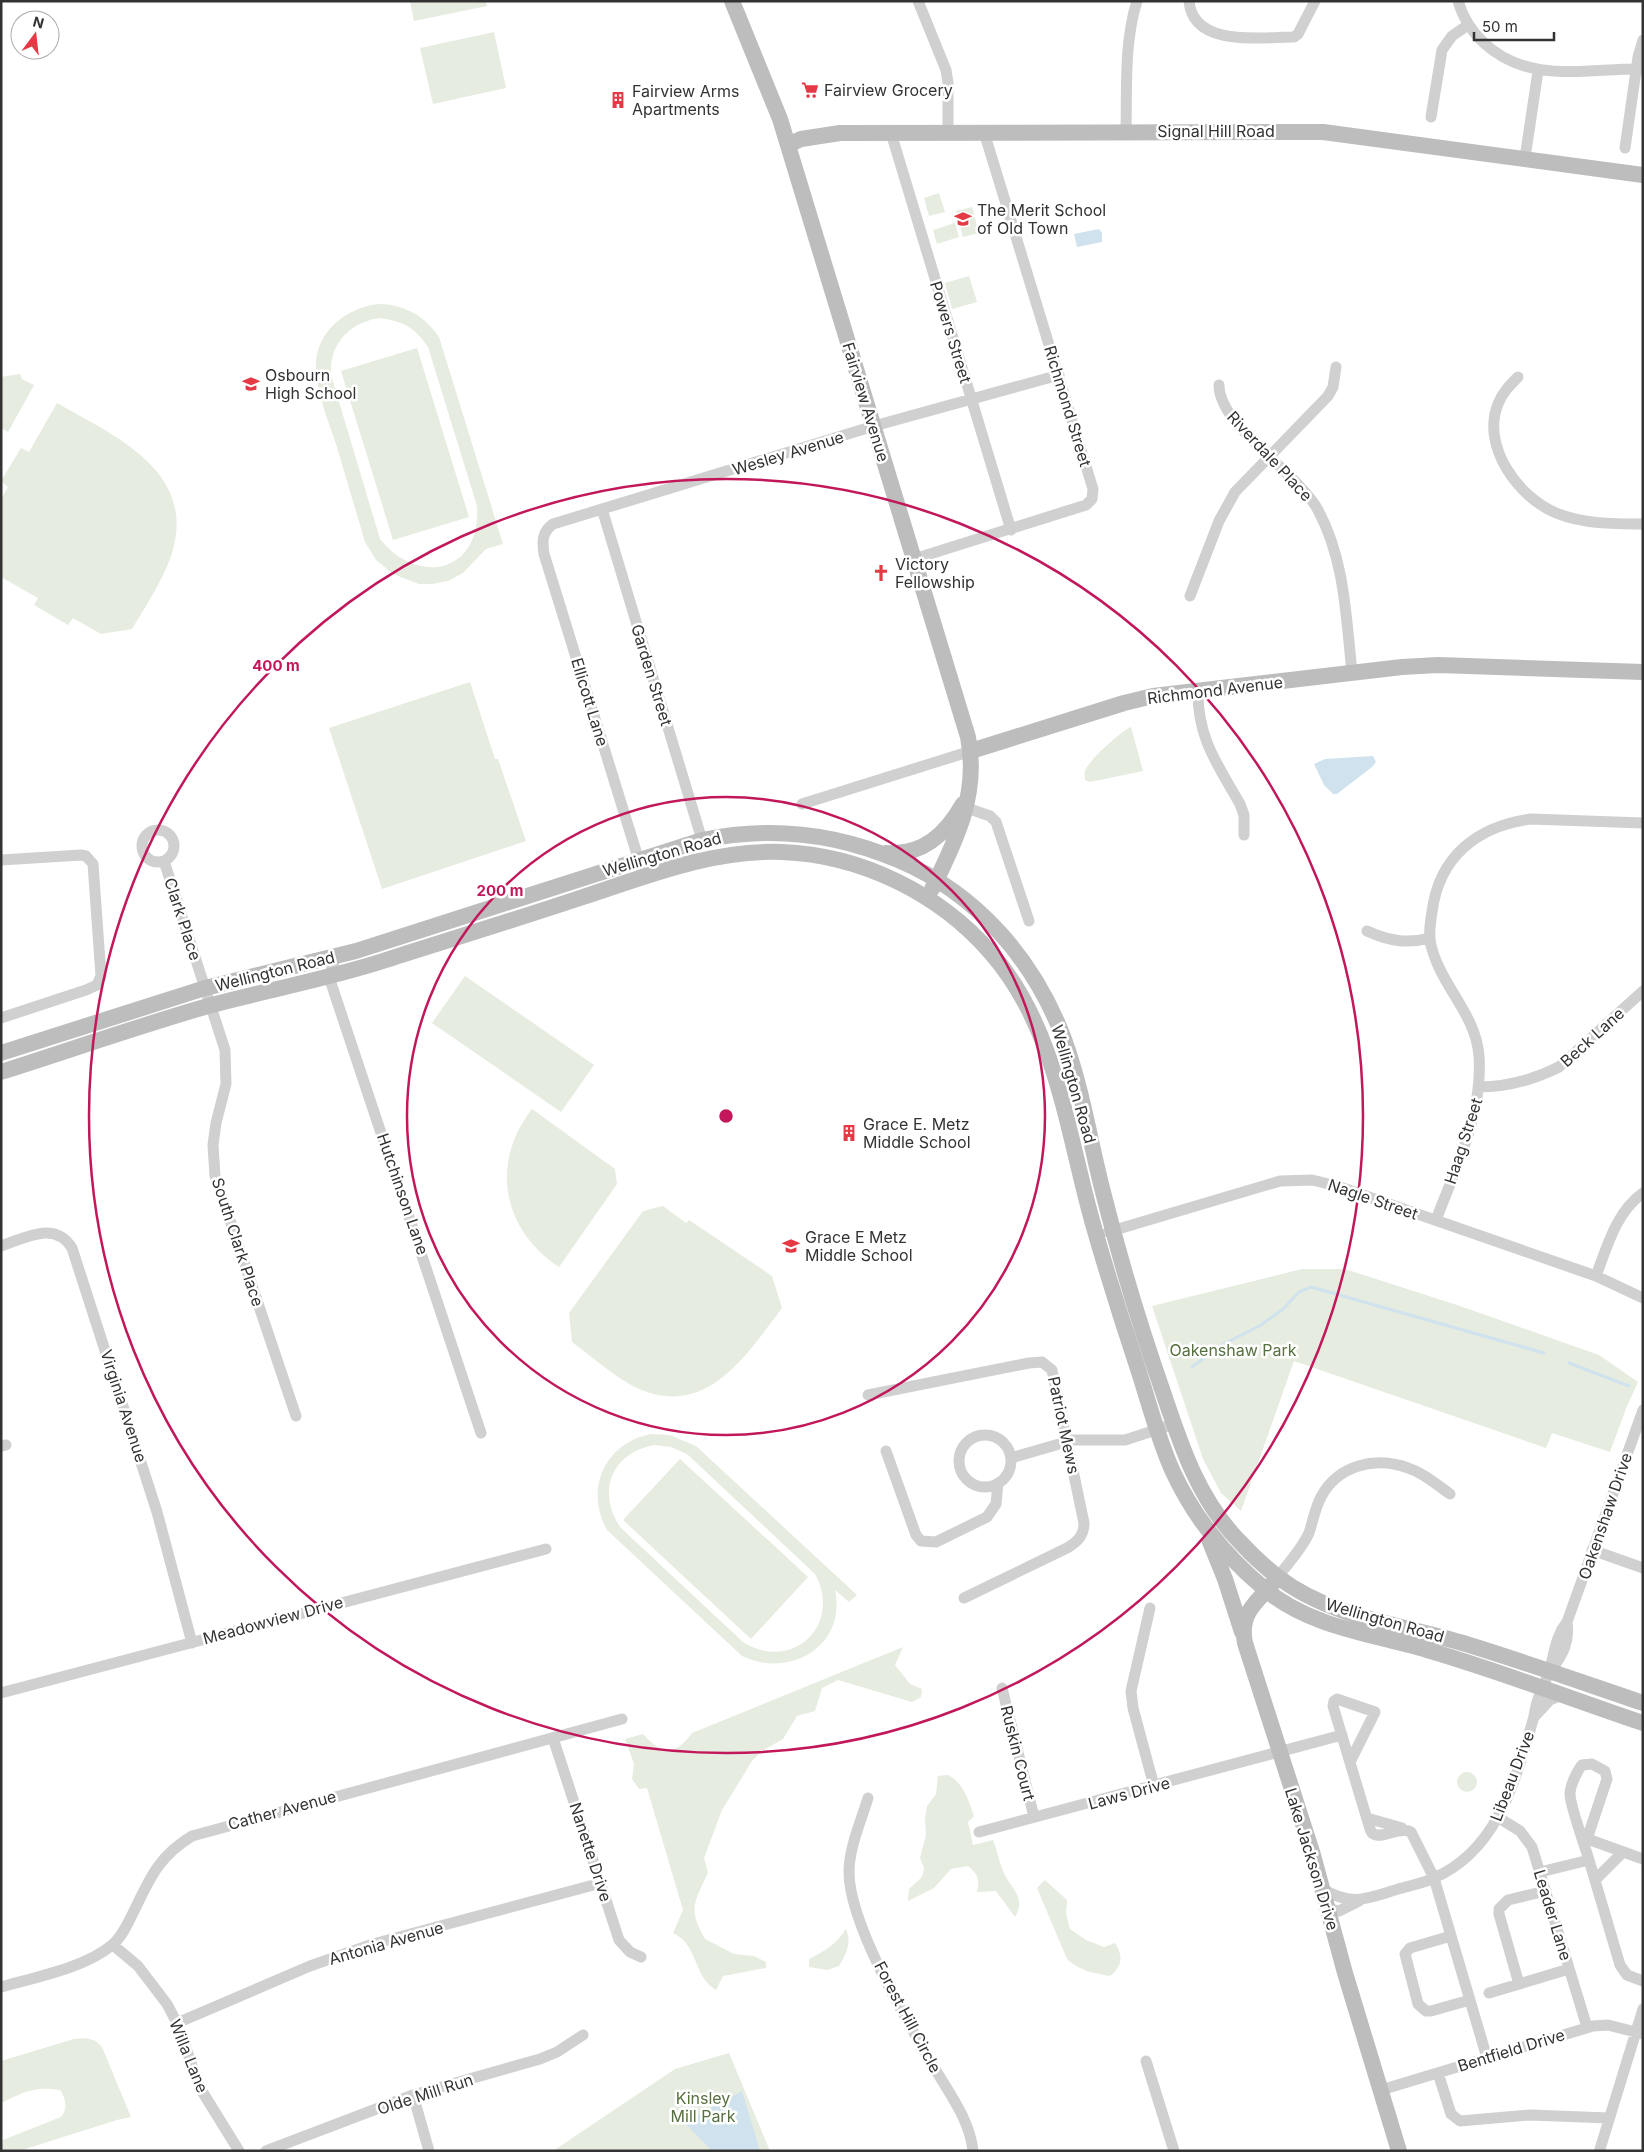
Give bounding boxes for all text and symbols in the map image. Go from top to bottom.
north arrow [10,10,60,60]
scale bar [1474,10,1554,42]
text: N [31,12,46,32]
text: 50 m [1482,17,1518,36]
supermarket icon: Fairview Grocery [800,80,820,100]
place label: Fairview Grocery [824,80,953,100]
place label: Fairview Arms Apartments [632,81,739,119]
building icon: Fairview Arms Apartments [608,90,628,110]
street label: Signal Hill Road [1157,121,1275,141]
place label: The Merit School of Old Town [977,200,1106,238]
school or university icon: The Merit School of Old Town [953,209,973,229]
street label: Powers Street [926,279,976,385]
street label: Fairview Avenue [838,340,894,464]
street label: Richmond Street [1040,343,1096,469]
place label: Osbourn High School [265,365,356,403]
school or university icon: Osbourn High School [241,374,261,394]
street label: Riverdale Place [1223,407,1317,505]
street label: Wesley Avenue [730,427,846,479]
place label: Victory Fellowship [895,554,975,592]
church icon: Victory Fellowship [871,563,891,583]
street label: Garden Street [627,622,677,728]
street label: Ellicott Lane [567,655,613,749]
text: 400 m [252,656,300,675]
street label: Richmond Avenue [1146,672,1284,708]
street label: Wellington Road [600,828,724,880]
street label: Clark Place [160,875,206,963]
text: 200 m [477,881,523,900]
street label: Wellington Road [213,946,337,996]
street label: Beck Lane [1556,1003,1628,1071]
street label: Wellington Road [1048,1022,1100,1146]
street label: Haag Street [1440,1095,1486,1187]
centre of rings [717,1107,735,1125]
place label: Grace E. Metz Middle School [863,1114,971,1152]
building icon: Grace E. Metz Middle School [839,1123,859,1143]
street label: Hutchinson Lane [373,1131,433,1257]
street label: Nagle Street [1325,1174,1421,1224]
street label: South Clark Place [208,1175,268,1309]
place label: Grace E Metz Middle School [805,1227,913,1265]
school or university icon: Grace E Metz Middle School [781,1236,801,1256]
park label: Oakenshaw Park [1169,1340,1297,1360]
street label: Virginia Avenue [96,1347,152,1465]
street label: Patriot Mews [1044,1375,1084,1475]
street label: Oakenshaw Drive [1574,1450,1636,1582]
street label: Meadowview Drive [201,1592,345,1648]
street label: Wellington Road [1323,1594,1447,1646]
street label: Ruskin Court [997,1703,1039,1803]
street label: Libeau Drive [1486,1728,1538,1824]
street label: Laws Drive [1086,1772,1172,1814]
street label: Lake Jackson Drive [1281,1785,1343,1933]
street label: Cather Avenue [226,1786,338,1834]
street label: Nanette Drive [566,1800,616,1904]
street label: Leader Lane [1530,1867,1576,1963]
street label: Antonia Avenue [326,1917,446,1969]
street label: Forest Hill Circle [870,1958,946,2076]
street label: Willa Lane [165,2016,213,2096]
street label: Bentfield Drive [1455,2024,1567,2076]
street label: Olde Mill Run [375,2069,475,2119]
park label: Kinsley Mill Park [671,2088,736,2126]

